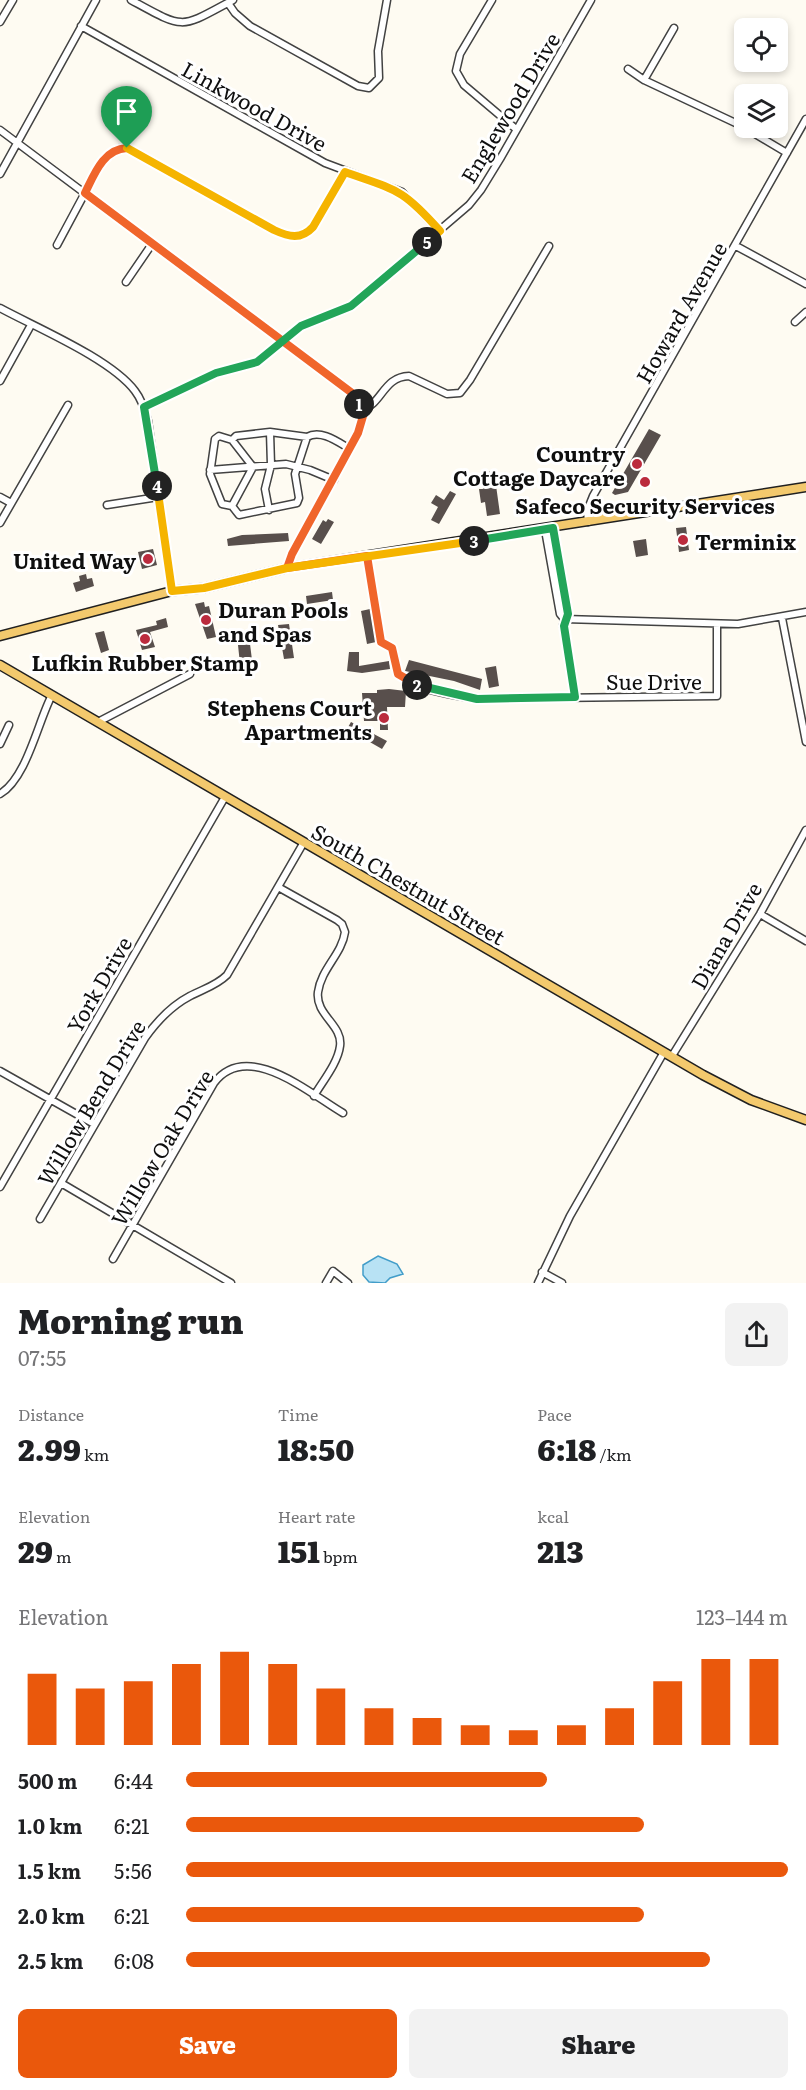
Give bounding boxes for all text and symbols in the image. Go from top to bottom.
map controls [734,18,788,138]
button: locate [734,18,788,72]
street label: Englewood Drive [452,26,566,188]
street label: Linkwood Drive [177,52,333,158]
button: layers [734,84,788,138]
pin [101,86,152,148]
icon: arrive [110,95,143,128]
pin: 5 [412,227,442,257]
text: 5 [423,230,431,254]
street label: Howard Avenue [627,235,733,389]
pin: 1 [344,389,374,419]
text: 1 [356,392,362,416]
place label: Country Cottage Daycare [453,437,625,492]
marker: Country Cottage Daycare [630,457,644,471]
pin: 4 [142,471,172,501]
text: 4 [152,474,162,498]
marker: Safeco Security Services [638,475,652,489]
place label: Safeco Security Services [515,489,775,520]
place label: Terminix [695,525,796,556]
pin: 3 [459,526,489,556]
text: 3 [470,529,478,553]
marker: Terminix [676,533,690,547]
place label: United Way [13,544,136,575]
marker: United Way [141,552,155,566]
place label: Duran Pools and Spas [218,593,348,648]
marker: Duran Pools and Spas [199,613,213,627]
marker: Lufkin Rubber Stamp [138,632,152,646]
place label: Lufkin Rubber Stamp [31,646,259,677]
street label: Sue Drive [606,665,702,696]
pin: 2 [402,670,432,700]
text: 2 [413,673,421,697]
place label: Stephens Court Apartments [207,691,373,746]
marker: Stephens Court Apartments [377,711,391,725]
street label: South Chestnut Street [306,815,512,951]
street label: Diana Drive [682,876,768,994]
street label: York Drive [58,930,138,1038]
street label: Willow Bend Drive [28,1013,152,1191]
street label: Willow Oak Drive [102,1063,220,1231]
text: Morning run [18,1295,244,1344]
button: share [725,1303,788,1366]
text: 07:55 [18,1342,66,1372]
text: Distance [18,1402,84,1426]
text: Time [278,1402,318,1426]
text: Pace [537,1402,572,1426]
text: 2.99 [18,1426,81,1470]
text: 18:50 [278,1426,354,1470]
text: 6:18 [537,1426,596,1470]
text: km [81,1442,109,1466]
text: /km [596,1442,632,1466]
text: Elevation [18,1504,90,1528]
text: Heart rate [278,1504,355,1528]
text: kcal [537,1504,569,1528]
text: 29 [18,1528,53,1572]
text: 151 [278,1528,320,1572]
text: 213 [537,1528,584,1572]
text: m [53,1544,72,1568]
text: bpm [320,1544,358,1568]
text: Elevation [18,1601,108,1631]
text: 123–144 m [696,1601,788,1631]
text: 500 m [18,1765,77,1795]
text: 6:44 [114,1765,153,1795]
text: 1.0 km [18,1810,83,1840]
text: 6:21 [114,1810,149,1840]
text: 1.5 km [18,1855,81,1885]
text: 5:56 [114,1855,152,1885]
text: 2.0 km [18,1900,85,1930]
text: 6:21 [114,1900,149,1930]
text: 2.5 km [18,1945,84,1975]
text: 6:08 [114,1945,154,1975]
button: Save [18,2009,397,2078]
button: Share [409,2009,788,2078]

